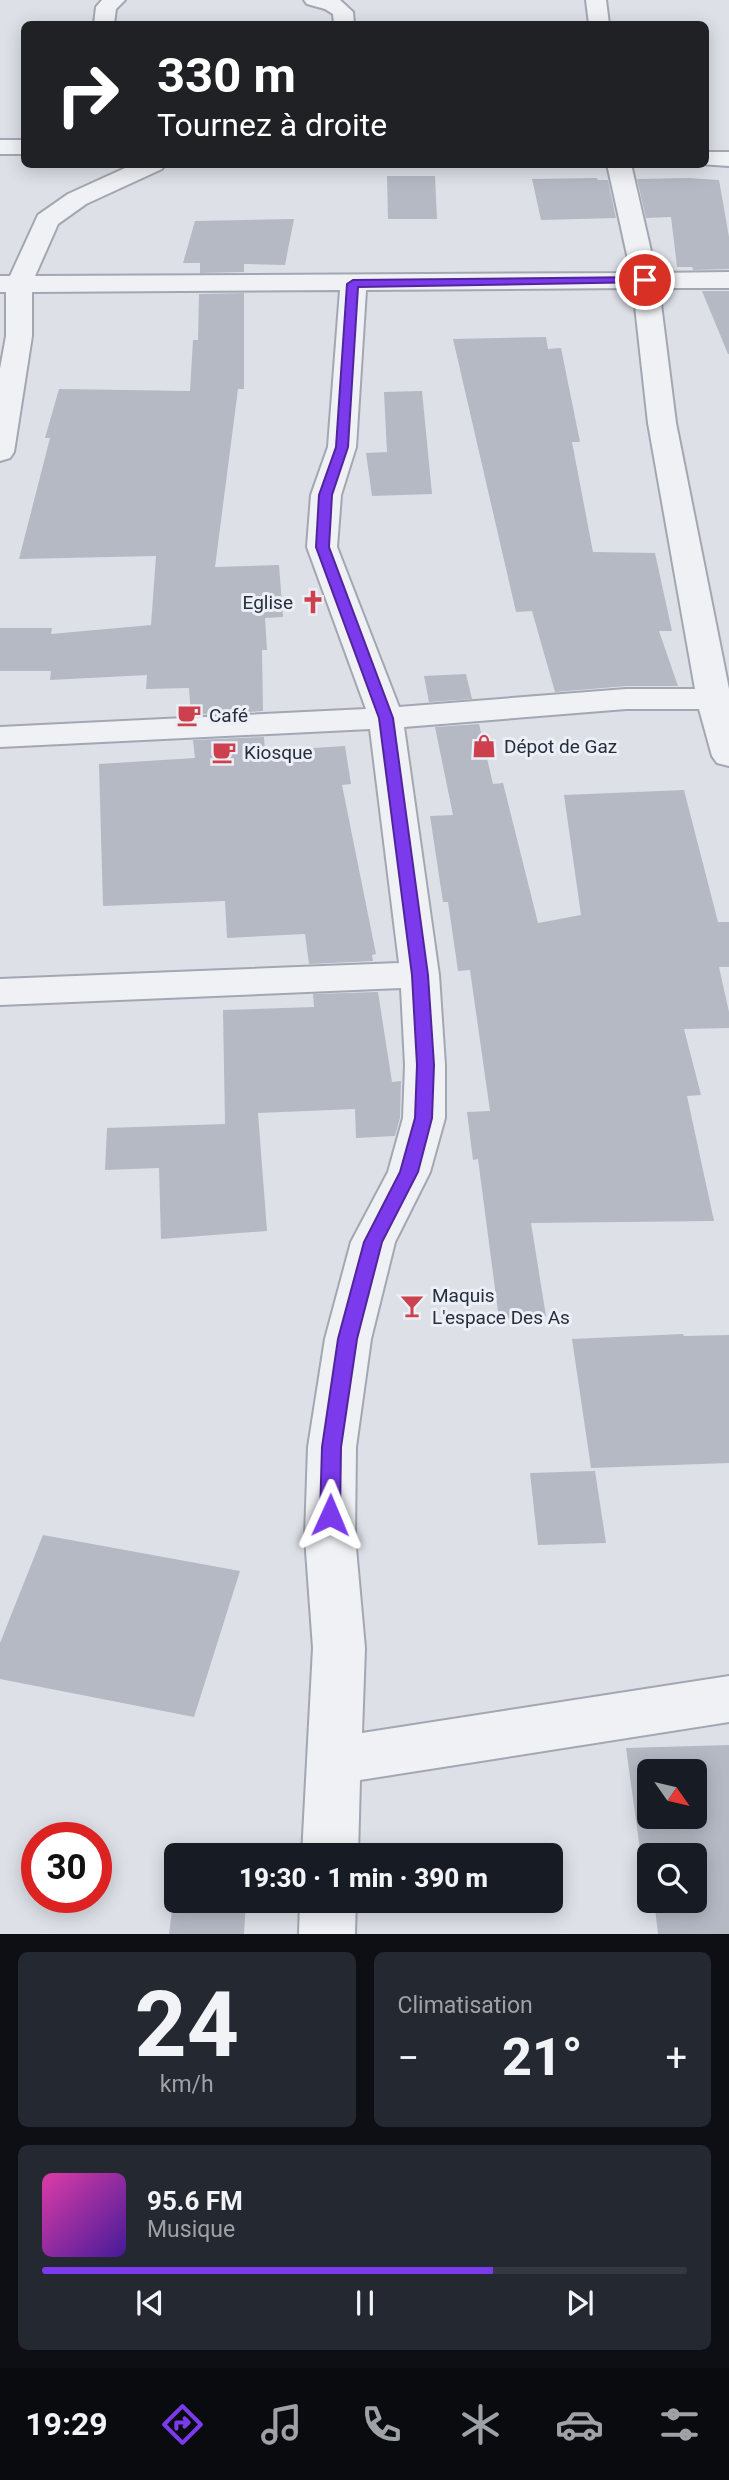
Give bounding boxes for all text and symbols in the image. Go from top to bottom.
text: 330 m [157,47,296,104]
icon: right [42,49,133,140]
text: Tournez à droite [157,106,387,144]
pin [615,250,675,310]
icon: arrive [626,261,664,299]
church icon: Eglise [299,588,327,616]
place label: Eglise [243,591,293,614]
cafe icon: Café [175,701,203,729]
place label: Café [209,704,248,727]
shop icon: Dépot de Gaz [470,732,498,760]
place label: Dépot de Gaz [504,735,617,758]
cafe icon: Kiosque [210,738,238,766]
place label: Kiosque [244,741,313,764]
place label: Maquis L'espace Des As [432,1284,570,1329]
bar icon: Maquis L'espace Des As [398,1292,426,1320]
position arrow [293,1478,367,1552]
north arrow [637,1759,707,1829]
map controls [637,1759,707,1913]
speed limit sign: 30 [21,1822,112,1913]
button: search [637,1843,707,1913]
text: 19:30 · 1 min · 390 m [239,1863,488,1893]
text: 24 [135,1972,239,2078]
text: Climatisation [398,1992,533,2019]
text: 21° [502,2027,583,2088]
text: − [398,2036,419,2080]
text: + [665,2036,687,2080]
text: km/h [160,2071,214,2098]
text: 95.6 FM [147,2186,243,2216]
text: Musique [147,2216,235,2243]
icon: previous [131,2284,169,2322]
icon: pause [346,2284,384,2322]
icon: next [561,2284,599,2322]
icon: directions [158,2400,207,2449]
icon: music [257,2400,306,2449]
icon: phone [357,2400,406,2449]
icon: climate [456,2400,505,2449]
icon: car [555,2400,604,2449]
icon: filters [655,2400,704,2449]
text: 19:29 [25,2405,108,2443]

